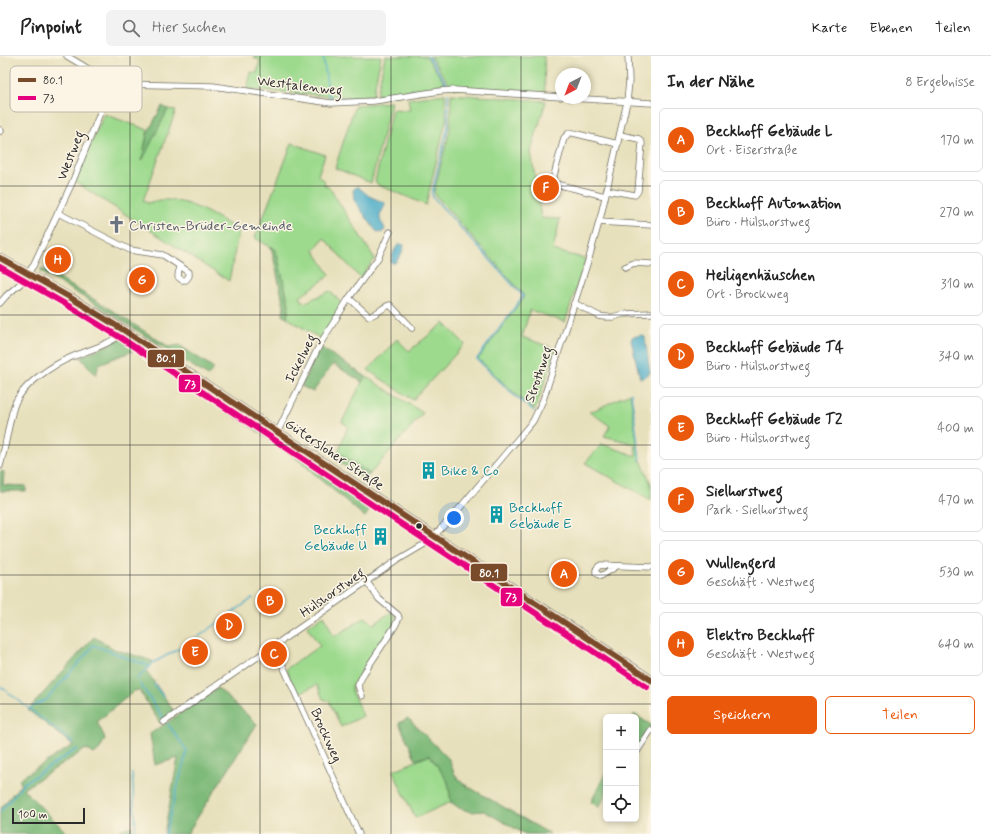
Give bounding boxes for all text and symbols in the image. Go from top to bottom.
search box [106,10,386,46]
text: Pinpoint [20,15,82,40]
icon: search [120,17,142,39]
text: Hier suchen [152,18,226,38]
text: Karte [812,19,847,37]
text: Ebenen [869,19,913,37]
text: Teilen [935,19,971,37]
legend [10,66,142,112]
north arrow [555,68,591,104]
text: In der Nähe [667,71,755,93]
street label: Westfalenweg [256,72,344,102]
text: 80.1 [43,74,63,88]
text: 8 Ergebnisse [905,74,975,91]
text: 73 [43,92,55,106]
text: Beckhoff Gebäude L [706,122,833,142]
street label: Westweg [53,128,91,184]
text: A [677,132,685,149]
text: 170 m [940,132,974,149]
text: Ort · Eiserstraße [706,142,798,159]
pin: F [533,173,559,203]
text: Beckhoff Automation [706,194,841,214]
text: B [677,204,685,221]
text: 270 m [939,204,974,221]
text: Büro · Hülshorstweg [706,214,810,231]
church icon: Christen-Brüder-Gemeinde [106,215,126,235]
place label: Christen-Brüder-Gemeinde [129,217,292,235]
pin: H [45,245,71,275]
pin: G [129,265,155,295]
text: Heiligenhäuschen [706,266,815,286]
text: C [676,276,686,293]
text: 310 m [941,276,974,293]
text: Ort · Brockweg [706,286,789,303]
street label: Ickelweg [281,331,323,387]
text: Beckhoff Gebäude T4 [706,338,844,358]
street label: Strothweg [521,343,559,406]
text: D [677,348,685,365]
text: 340 m [939,348,974,365]
line badge: 80.1 [147,349,185,368]
text: 80.1 [156,352,176,366]
text: Büro · Hülshorstweg [706,358,810,375]
line badge: 73 [178,374,201,393]
text: 73 [184,378,196,392]
text: Beckhoff Gebäude T2 [706,410,842,430]
street label: Gütersloher Straße [281,415,388,495]
text: E [677,420,685,437]
text: 400 m [937,420,974,437]
text: Büro · Hülshorstweg [706,430,810,447]
building icon: Bike & Co [418,460,438,480]
place label: Bike & Co [441,462,499,480]
text: Sielhorstweg [706,482,783,502]
text: F [678,492,684,509]
text: 470 m [938,492,974,509]
place label: Beckhoff Gebäude E [509,499,571,533]
text: Park · Sielhorstweg [706,502,808,519]
building icon: Beckhoff Gebäude E [486,505,506,525]
your location [444,508,464,528]
place label: Beckhoff Gebäude U [304,521,367,555]
unlabelled marker [414,521,424,531]
building icon: Beckhoff Gebäude U [370,527,390,547]
text: Wullengerd [706,554,775,574]
pin: A [551,559,577,589]
line badge: 80.1 [470,563,508,582]
street label: Hülshorstweg [297,564,370,623]
text: G [677,564,685,581]
text: 530 m [939,564,974,581]
text: 80.1 [479,567,499,581]
text: Geschäft · Westweg [706,574,815,591]
pin: B [257,586,283,616]
line badge: 73 [500,587,523,607]
text: 73 [505,591,517,605]
pin: D [216,611,242,641]
text: Elektro Beckhoff [706,626,815,646]
text: H [677,636,685,653]
text: 640 m [938,636,974,653]
pin: E [182,637,208,667]
pin: C [261,639,287,669]
text: Geschäft · Westweg [706,646,815,663]
button: Speichern [667,696,817,734]
button: Teilen [825,696,975,734]
street label: Brockweg [306,705,346,765]
map controls [603,714,639,822]
button: + [603,714,639,750]
button: − [603,750,639,786]
button: locate [603,786,639,822]
scale bar [12,806,85,825]
text: 100 m [18,808,48,822]

